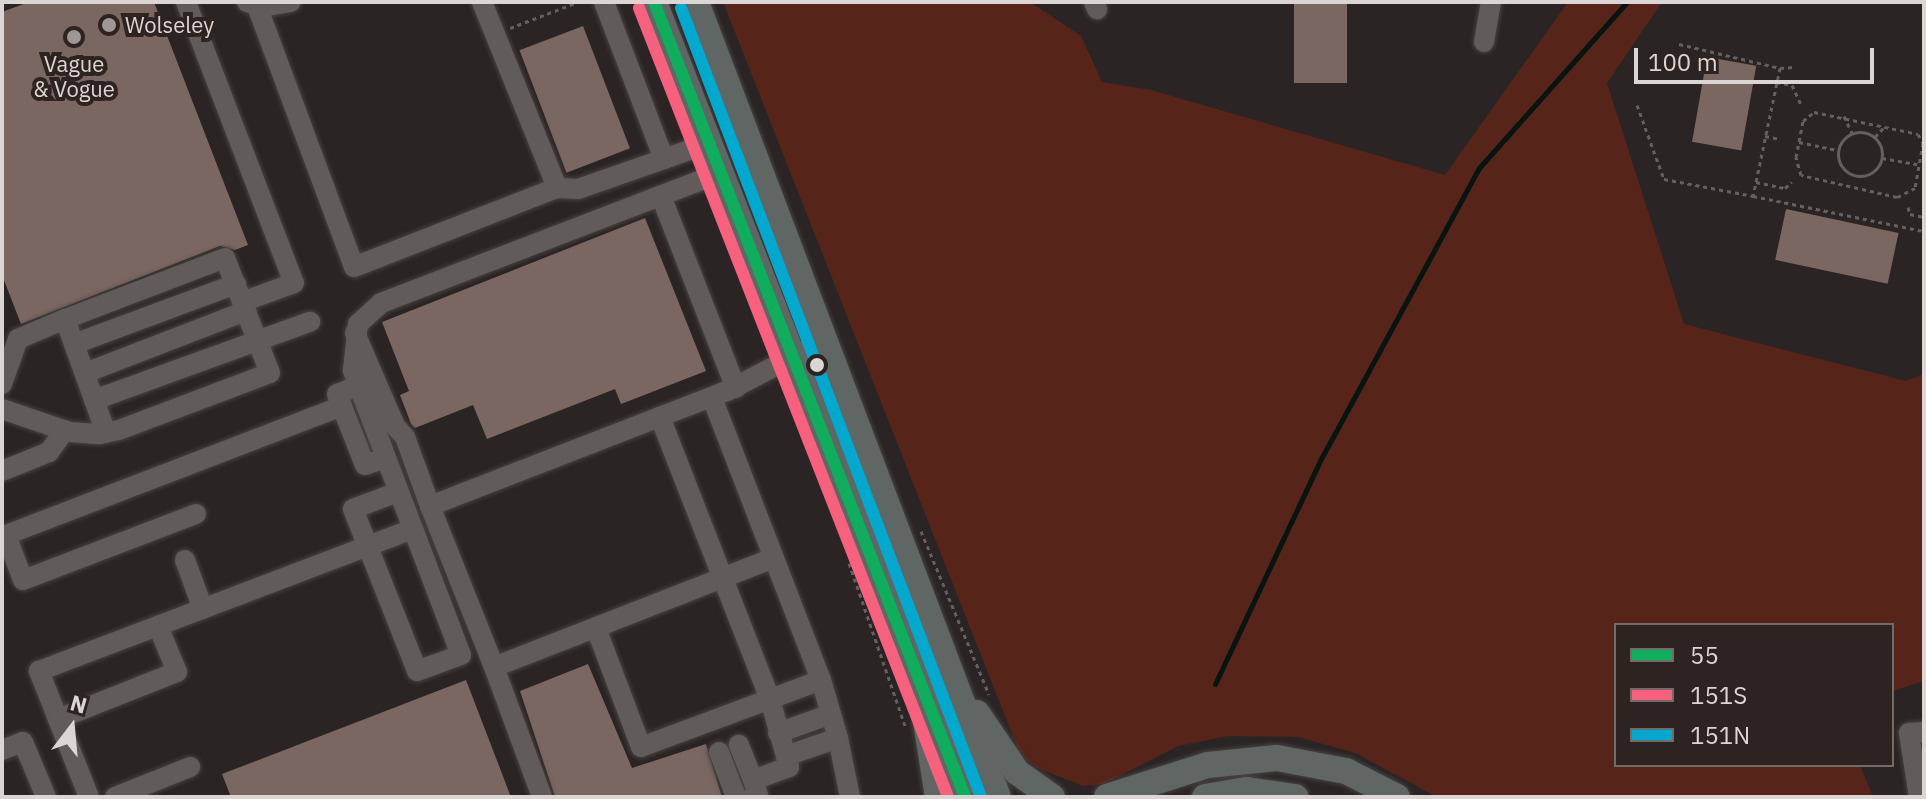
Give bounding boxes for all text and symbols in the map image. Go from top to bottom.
place label: Wolseley [125,12,214,38]
marker: Wolseley [100,16,118,34]
marker: Vague & Vogue [65,28,83,46]
scale bar [1638,32,1878,82]
text: 100 m [1648,46,1718,78]
place label: Vague & Vogue [33,50,115,102]
unlabelled marker [809,357,825,373]
legend [1614,623,1894,767]
text: 55 [1690,639,1719,671]
text: 151S [1690,679,1747,711]
north arrow [32,687,112,767]
text: N [67,687,90,720]
text: 151N [1690,719,1750,751]

